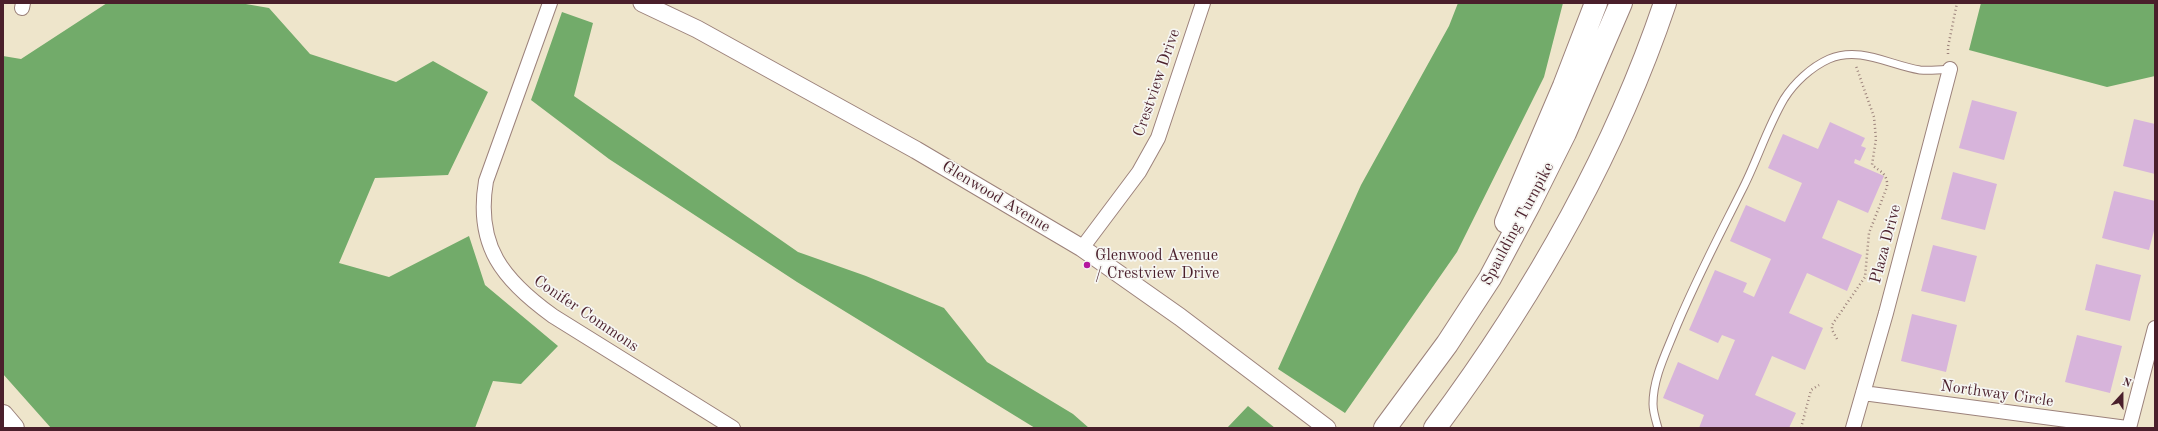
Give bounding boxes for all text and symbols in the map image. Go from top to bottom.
street label: Crestview Drive [1130,27,1184,139]
street label: Glenwood Avenue [938,157,1054,237]
street label: Spaulding Turnpike [1477,159,1559,289]
street label: Plaza Drive [1866,202,1906,286]
place label: Glenwood Avenue / Crestview Drive [1095,246,1219,284]
marker: Glenwood Avenue / Crestview Drive [1082,260,1092,270]
street label: Conifer Commons [530,272,642,356]
north arrow [2102,375,2142,415]
street label: Northway Circle [1939,377,2055,411]
text: N [2121,377,2132,390]

